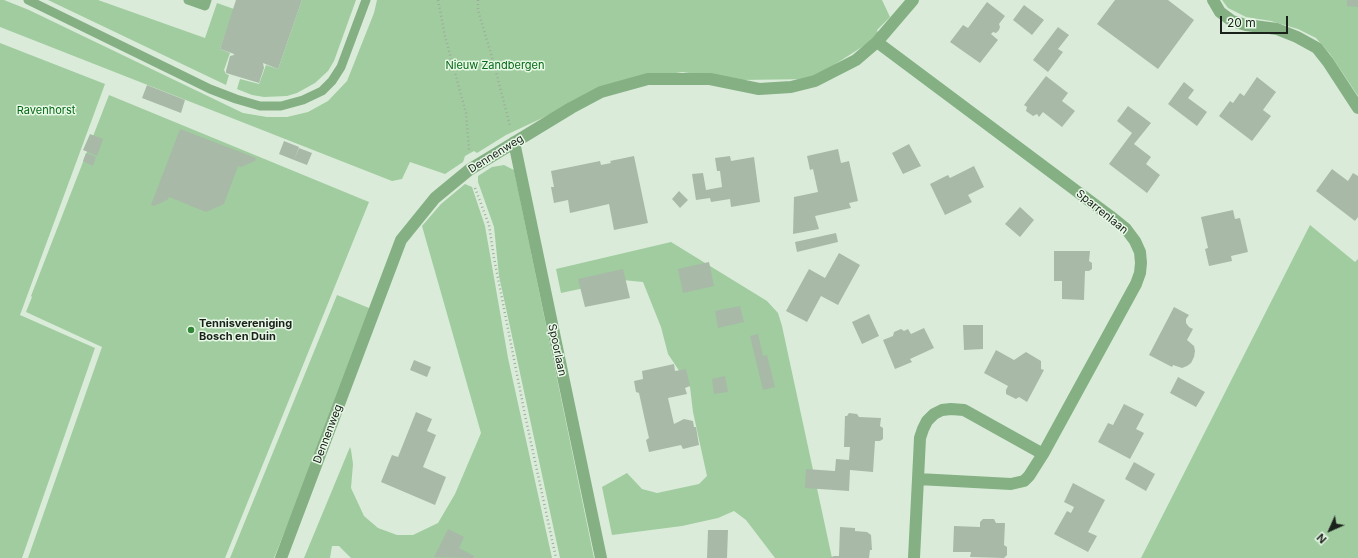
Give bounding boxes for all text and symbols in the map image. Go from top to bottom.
scale bar [1222,8,1290,34]
text: 20 m [1227,15,1256,30]
park label: Nieuw Zandbergen [445,59,545,73]
park label: Ravenhorst [17,104,75,118]
street label: Dennenweg [466,132,526,176]
street label: Sparrenlaan [1073,187,1131,237]
place label: Tennisvereniging Bosch en Duin [199,317,292,343]
street label: Spoorlaan [545,323,569,377]
marker: Tennisvereniging Bosch en Duin [186,325,196,335]
street label: Dennenweg [311,403,345,465]
north arrow [1310,510,1350,550]
text: N [1314,531,1329,546]

